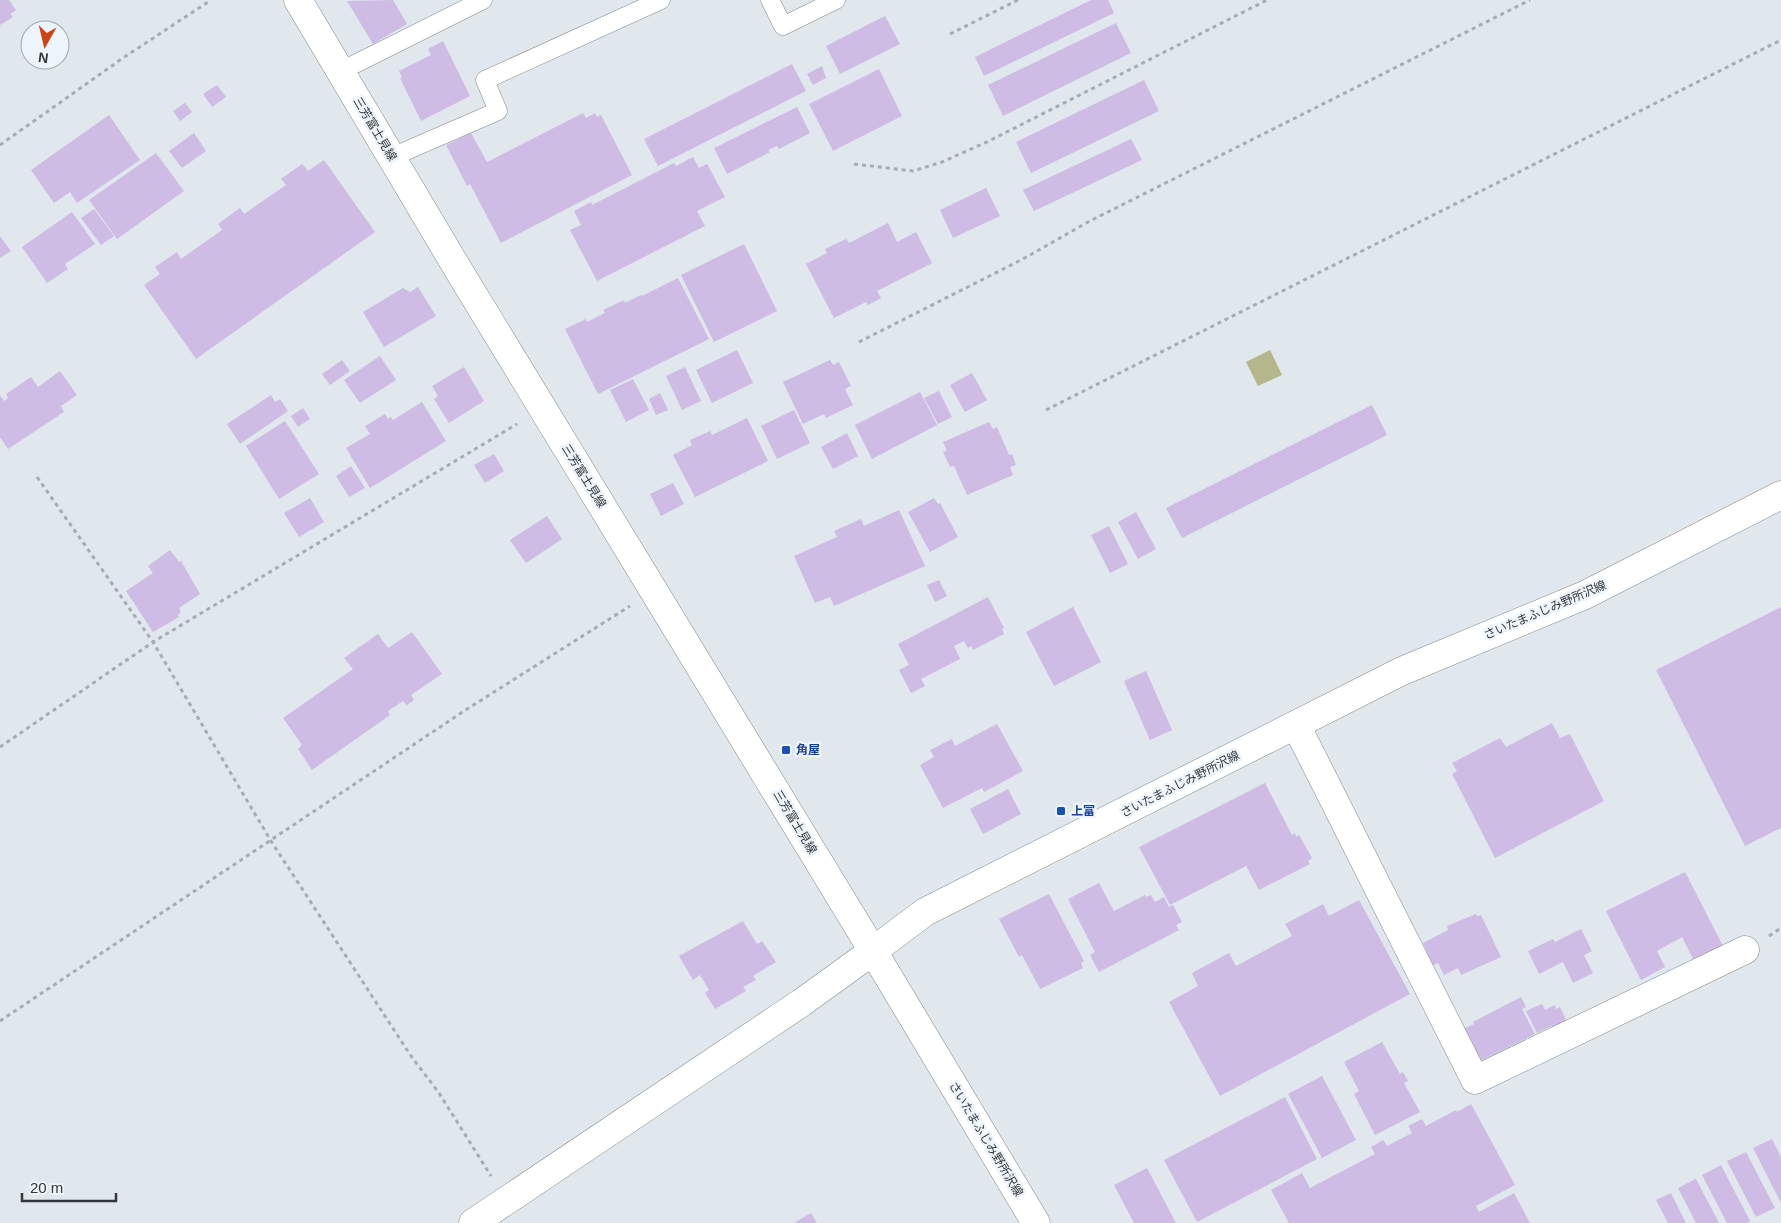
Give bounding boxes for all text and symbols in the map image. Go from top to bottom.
north arrow [20,20,70,70]
text: N [37,49,49,67]
street label: 三芳富士見線 [350,95,400,163]
street label: 三芳富士見線 [559,442,609,510]
street label: さいたまふじみ野所沢線 [1482,578,1608,642]
place label: 角屋 [796,743,820,757]
marker: 角屋 [780,744,792,756]
street label: さいたまふじみ野所沢線 [1118,748,1242,820]
street label: 三芳富士見線 [770,788,820,856]
place label: 上富 [1071,804,1095,818]
marker: 上富 [1055,805,1067,817]
street label: さいたまふじみ野所沢線 [946,1079,1026,1199]
scale bar [22,1170,116,1202]
text: 20 m [30,1179,63,1196]

